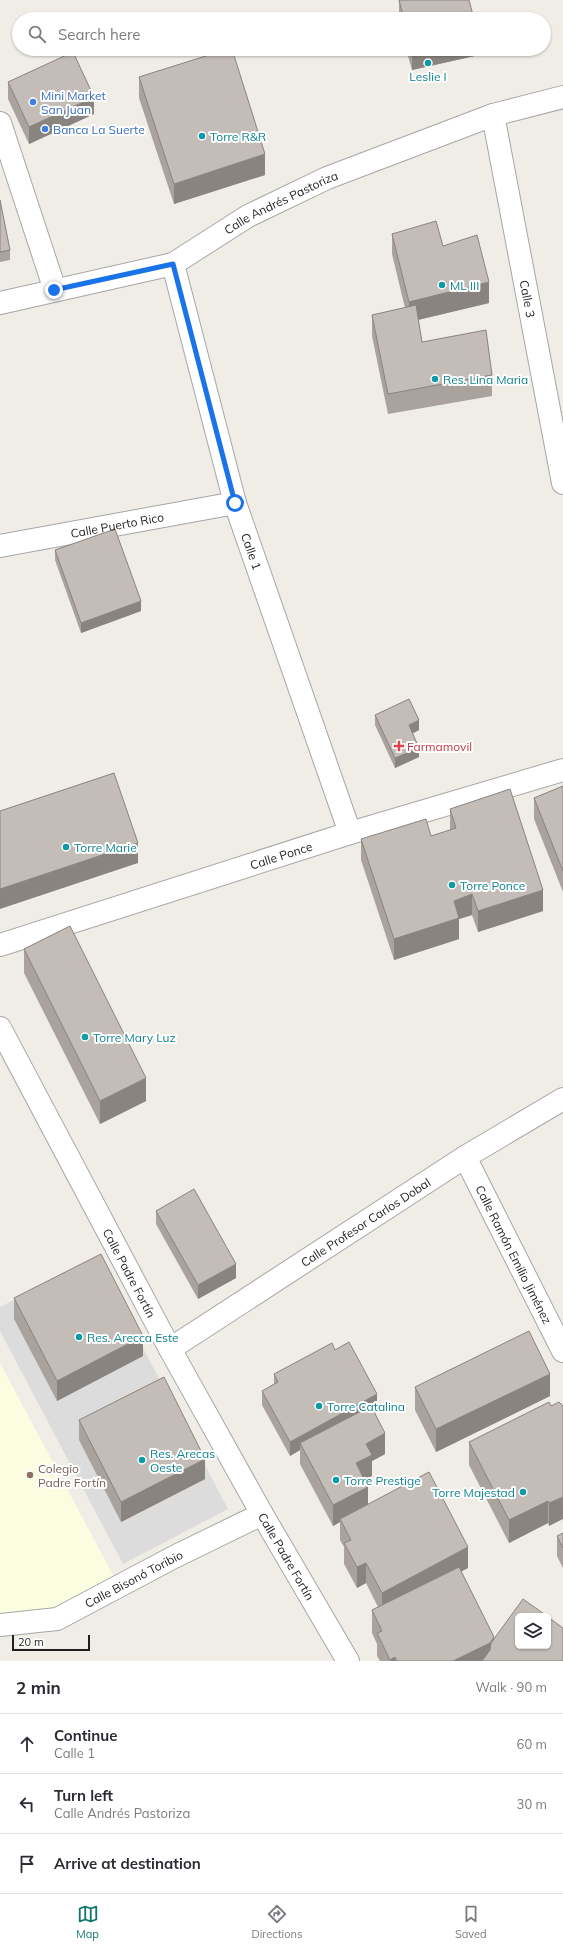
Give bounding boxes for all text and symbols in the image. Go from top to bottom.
search box [12,12,551,56]
icon: search [26,23,48,45]
text: Search here [58,25,140,44]
marker: Leslie I [423,58,433,68]
place label: Leslie I [409,69,447,84]
place label: Mini Market San Juan [41,88,106,117]
marker: Mini Market San Juan [28,97,38,107]
place label: Banca La Suerte [53,122,145,137]
marker: Banca La Suerte [40,124,50,134]
place label: Torre R&R [210,129,266,144]
marker: Torre R&R [197,131,207,141]
street label: Calle Andrés Pastoriza [221,167,340,237]
place label: ML III [450,278,479,293]
street label: Calle 3 [517,279,539,319]
marker: ML III [437,280,447,290]
route end [45,281,63,299]
place label: Res. Lina Maria [443,372,528,387]
marker: Res. Lina Maria [430,374,440,384]
route start [226,494,244,512]
street label: Calle Puerto Rico [69,509,165,540]
street label: Calle 1 [239,531,265,572]
place label: Farmamovil [407,739,472,754]
marker: Farmamovil [394,741,404,751]
street label: Calle Ponce [248,838,314,872]
place label: Torre Marie [74,840,137,855]
marker: Torre Marie [61,842,71,852]
place label: Torre Ponce [460,878,525,893]
marker: Torre Ponce [447,880,457,890]
place label: Torre Mary Luz [93,1030,176,1045]
marker: Torre Mary Luz [80,1032,90,1042]
street label: Calle Profesor Carlos Dobal [298,1174,433,1270]
street label: Calle Ramón Emilio Jiménez [473,1182,555,1326]
street label: Calle Padre Fortín [100,1226,159,1320]
place label: Res. Arecca Este [87,1330,179,1345]
marker: Res. Arecca Este [74,1332,84,1342]
place label: Torre Catalina [327,1399,405,1414]
marker: Torre Catalina [314,1401,324,1411]
place label: Res. Arecas Oeste [150,1446,215,1475]
marker: Res. Arecas Oeste [137,1455,147,1465]
place label: Colegio Padre Fortín [38,1461,106,1490]
marker: Colegio Padre Fortín [25,1470,35,1480]
place label: Torre Prestige [344,1473,421,1488]
marker: Torre Prestige [331,1475,341,1485]
place label: Torre Majestad [432,1485,515,1500]
marker: Torre Majestad [518,1487,528,1497]
street label: Calle Padre Fortín [255,1510,318,1603]
street label: Calle Bisonó Toribio [82,1546,185,1611]
map controls [515,1613,551,1649]
button: layers [515,1613,551,1649]
scale bar [12,1633,90,1652]
text: 20 m [18,1635,44,1649]
text: 2 min [16,1677,61,1698]
text: Walk · 90 m [476,1679,547,1695]
text: Continue [54,1726,117,1745]
icon: ahead [16,1733,38,1755]
text: 60 m [517,1736,547,1752]
text: Calle 1 [54,1745,95,1761]
text: Turn left [54,1786,113,1805]
icon: left [16,1793,38,1815]
text: 30 m [517,1796,547,1812]
text: Calle Andrés Pastoriza [54,1805,190,1821]
icon: arrive [16,1853,38,1875]
text: Arrive at destination [54,1854,201,1873]
tab: Map [76,1903,99,1941]
tab: Directions [252,1903,302,1941]
tab: Saved [455,1903,487,1941]

